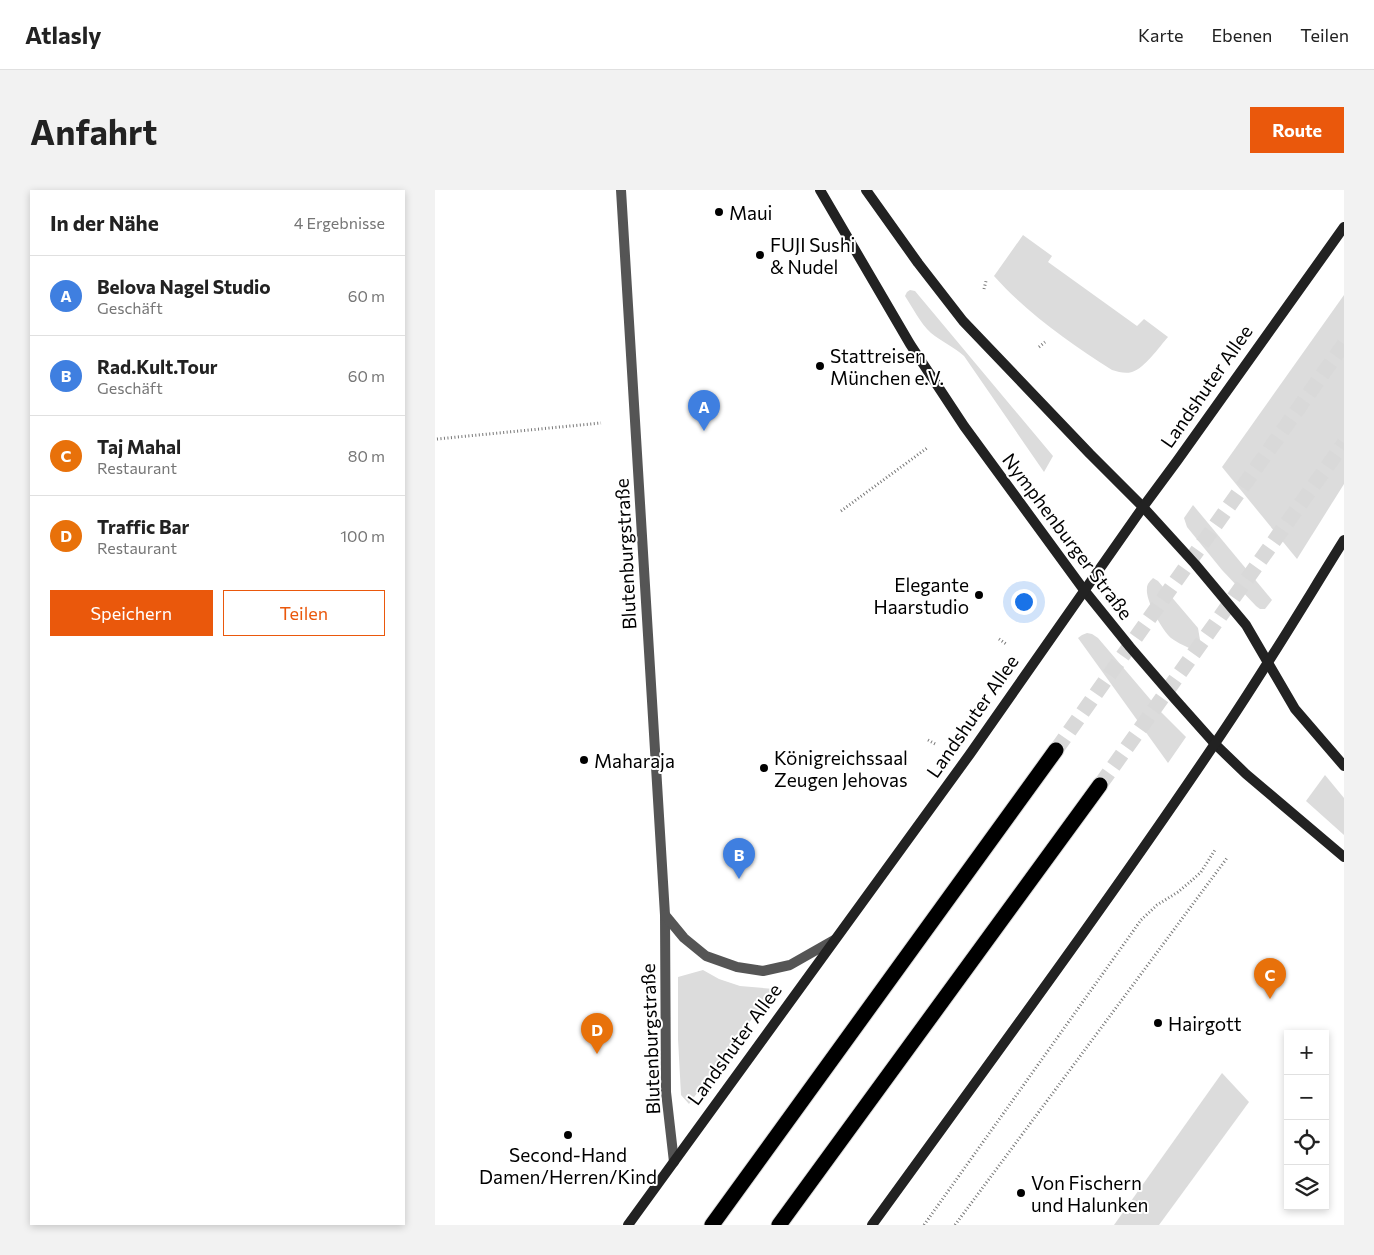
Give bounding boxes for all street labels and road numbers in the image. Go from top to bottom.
street label: Landshuter Allee [1155,320,1257,452]
street label: Nymphenburger Straße [998,448,1138,624]
street label: Blutenburgstraße [610,478,640,630]
street label: Landshuter Allee [921,650,1023,782]
street label: Blutenburgstraße [636,963,664,1115]
street label: Landshuter Allee [682,979,786,1109]

